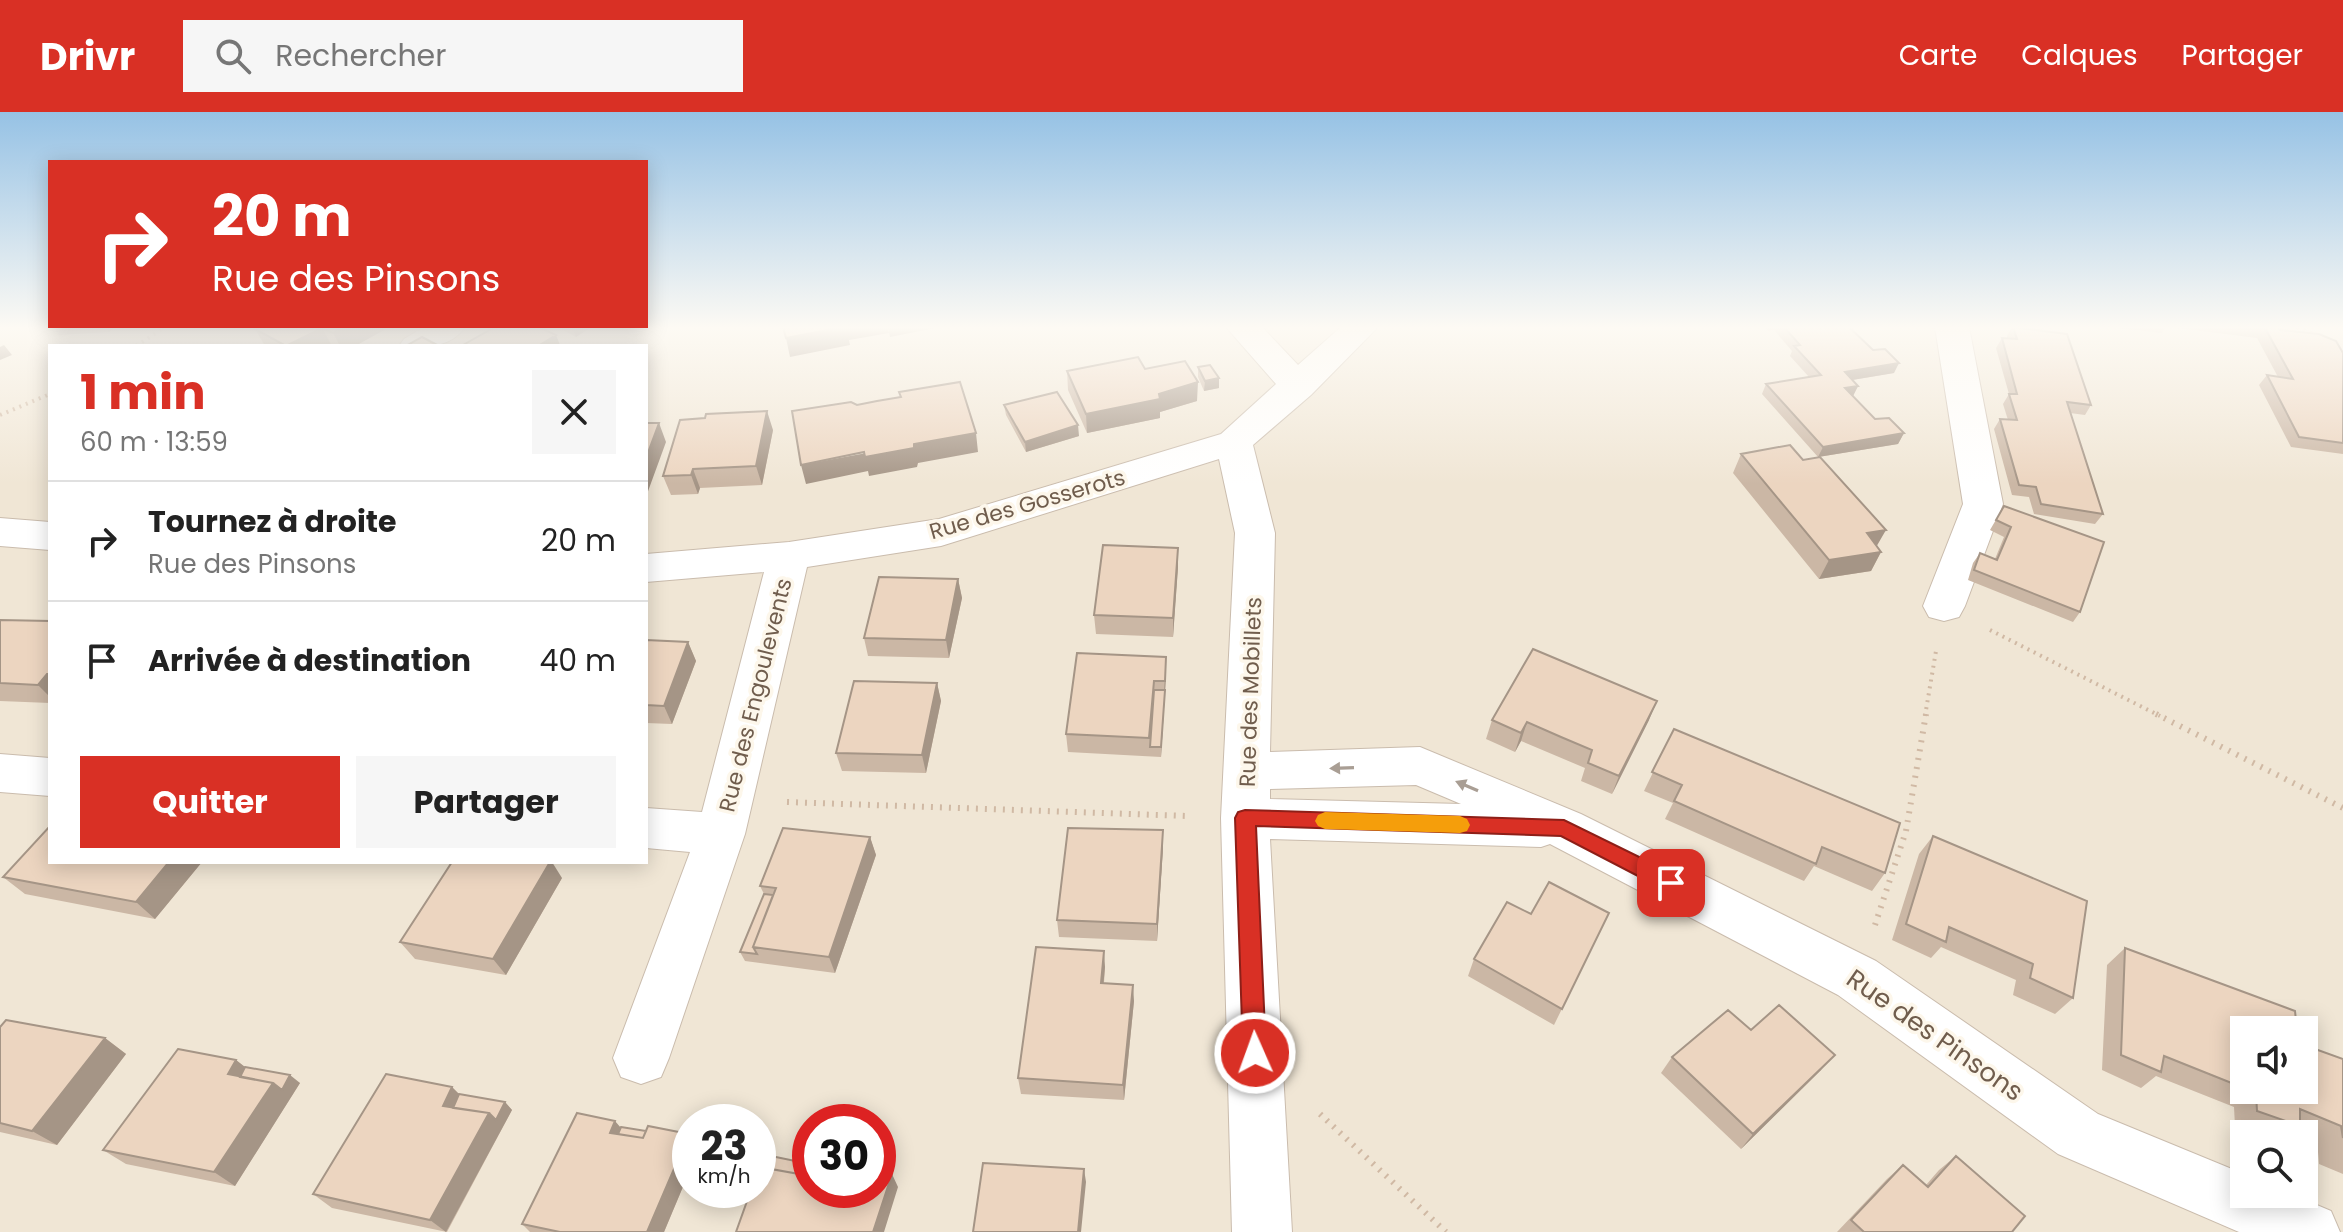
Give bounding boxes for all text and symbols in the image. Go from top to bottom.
search box [183,20,743,92]
text: Drivr [40,30,135,83]
icon: search [211,34,255,78]
text: Rechercher [275,34,446,77]
text: Carte [1899,36,1977,75]
text: Calques [2021,36,2138,75]
text: Partager [2182,36,2303,75]
text: 20 m [212,177,352,256]
icon: right [80,192,184,296]
text: Rue des Pinsons [212,253,500,304]
text: 1 min [80,359,206,426]
button: close [532,370,616,454]
text: 60 m · 13:59 [80,424,228,460]
street label: Rue des Gosserots [926,462,1129,547]
text: Tournez à droite [148,500,396,543]
icon: right [80,519,124,563]
text: 20 m [541,519,616,562]
text: Rue des Pinsons [148,546,356,582]
street label: Rue des Engoulevents [711,575,800,815]
street label: Rue des Mobillets [1232,596,1269,788]
icon: arrive [80,639,124,683]
text: Arrivée à destination [148,639,471,682]
text: 40 m [539,639,616,682]
button: Quitter [80,756,340,848]
button: Partager [356,756,616,848]
one-way arrow [1329,762,1354,775]
one-way arrow [1455,779,1478,792]
pin [1637,849,1705,917]
icon: arrive [1649,861,1693,905]
street label: Rue des Pinsons [1839,961,2031,1109]
position arrow [1213,1011,1297,1095]
map controls [2230,1016,2318,1208]
button: sound [2230,1016,2318,1104]
speed limit sign: 30 [792,1104,896,1208]
text: 23 [700,1118,748,1174]
button: search [2230,1120,2318,1208]
text: km/h [697,1162,751,1190]

